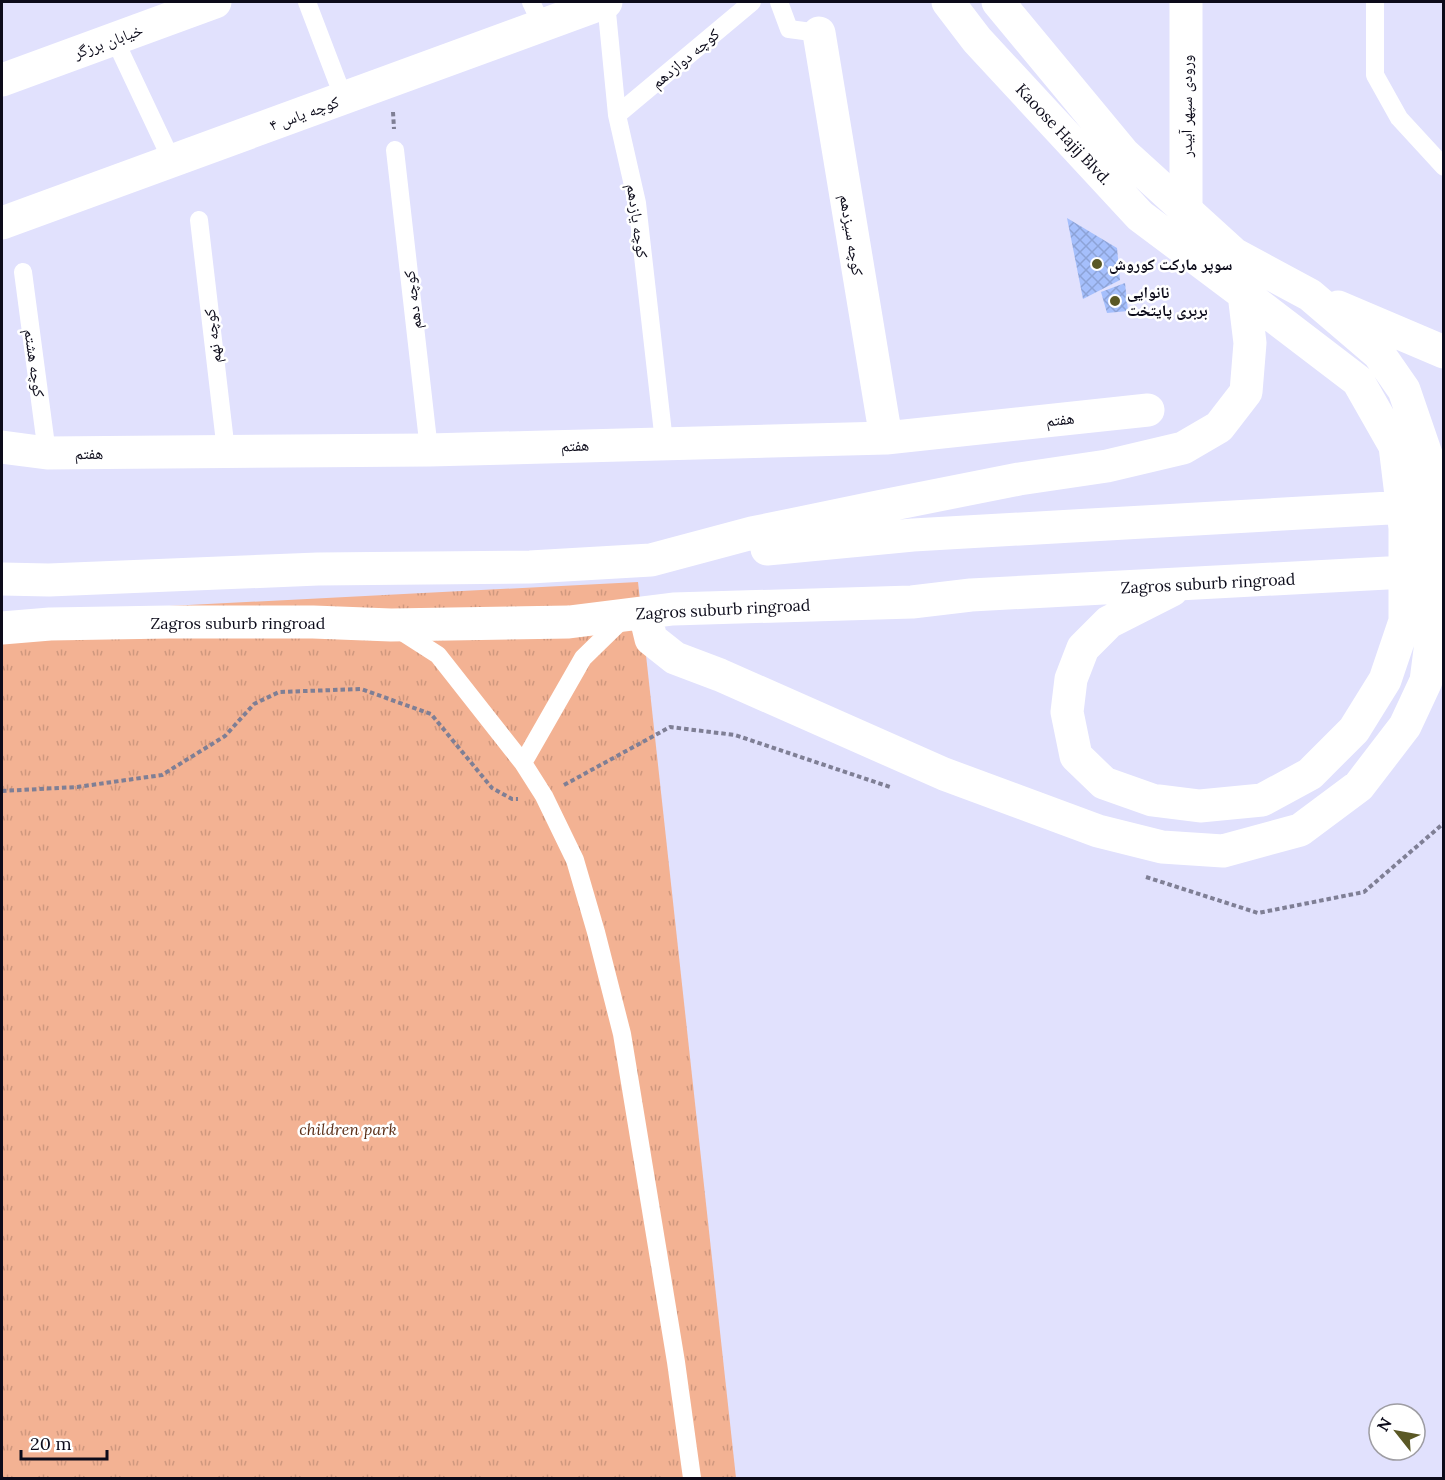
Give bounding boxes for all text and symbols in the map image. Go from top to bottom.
street label: خیابان برزگر [70,19,146,64]
street label: کوچه دوازدهم [647,23,724,93]
street label: ورودی سپهر آبیدر [1176,55,1197,158]
street label: Kaoose Hajij Blvd. [1012,79,1116,189]
street label: کوچه یاس ۴ [266,91,342,136]
street label: کوچه یازدهم [622,183,653,260]
street label: کوچه سیزدهم [835,193,868,277]
place label: سوپر مارکت کوروش [1109,254,1232,274]
marker: سوپر مارکت کوروش [1090,257,1104,271]
street label: کوچه دهم [398,269,427,330]
place label: نانوایی بربری پایتخت [1127,282,1208,320]
marker: نانوایی بربری پایتخت [1108,294,1122,308]
street label: کوچه نهم [199,307,226,364]
street label: کوچه هشتم [19,328,50,399]
street label: هفتم [1045,408,1075,431]
street label: هفتم [560,435,590,456]
street label: هفتم [75,443,103,464]
street label: Zagros suburb ringroad [1120,568,1296,598]
street label: Zagros suburb ringroad [635,594,811,624]
street label: Zagros suburb ringroad [151,613,326,633]
park label: children park [299,1119,397,1139]
north arrow [1367,1402,1427,1462]
text: N [1372,1414,1396,1435]
scale bar [21,1423,106,1461]
text: 20 m [30,1432,72,1455]

